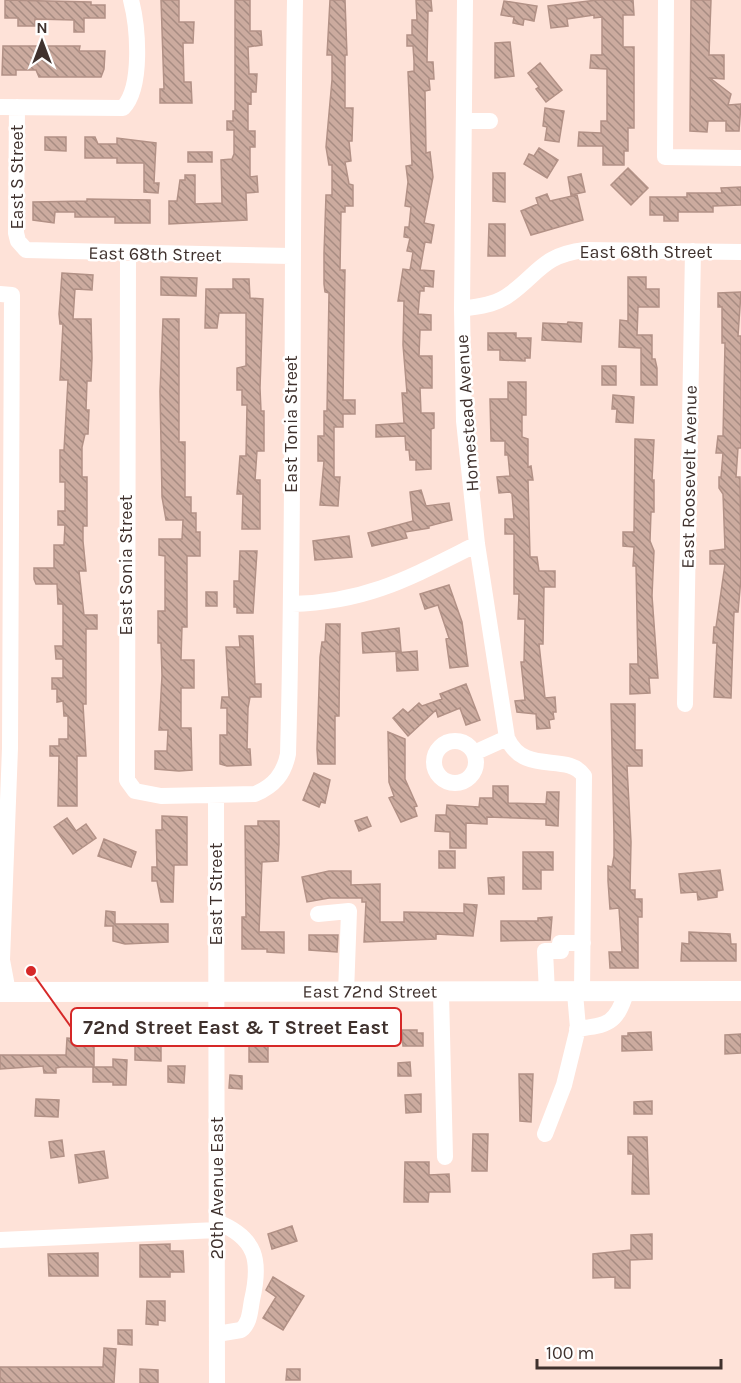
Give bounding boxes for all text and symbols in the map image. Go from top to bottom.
north arrow [12,12,72,72]
text: N [36,18,48,37]
street label: East S Street [6,124,28,230]
street label: East 68th Street [579,241,713,263]
street label: East 68th Street [88,242,222,266]
street label: Homestead Avenue [451,334,483,492]
street label: East Tonia Street [280,355,302,493]
street label: East Roosevelt Avenue [676,385,702,569]
street label: East Sonia Street [115,494,137,636]
street label: East T Street [205,842,227,946]
street label: East 72nd Street [303,980,438,1003]
callout: 72nd Street East & T Street East [71,1008,401,1046]
text: 72nd Street East & T Street East [83,1016,389,1039]
street label: 20th Avenue East [206,1116,228,1259]
scale bar [537,1332,722,1370]
text: 100 m [546,1342,594,1364]

